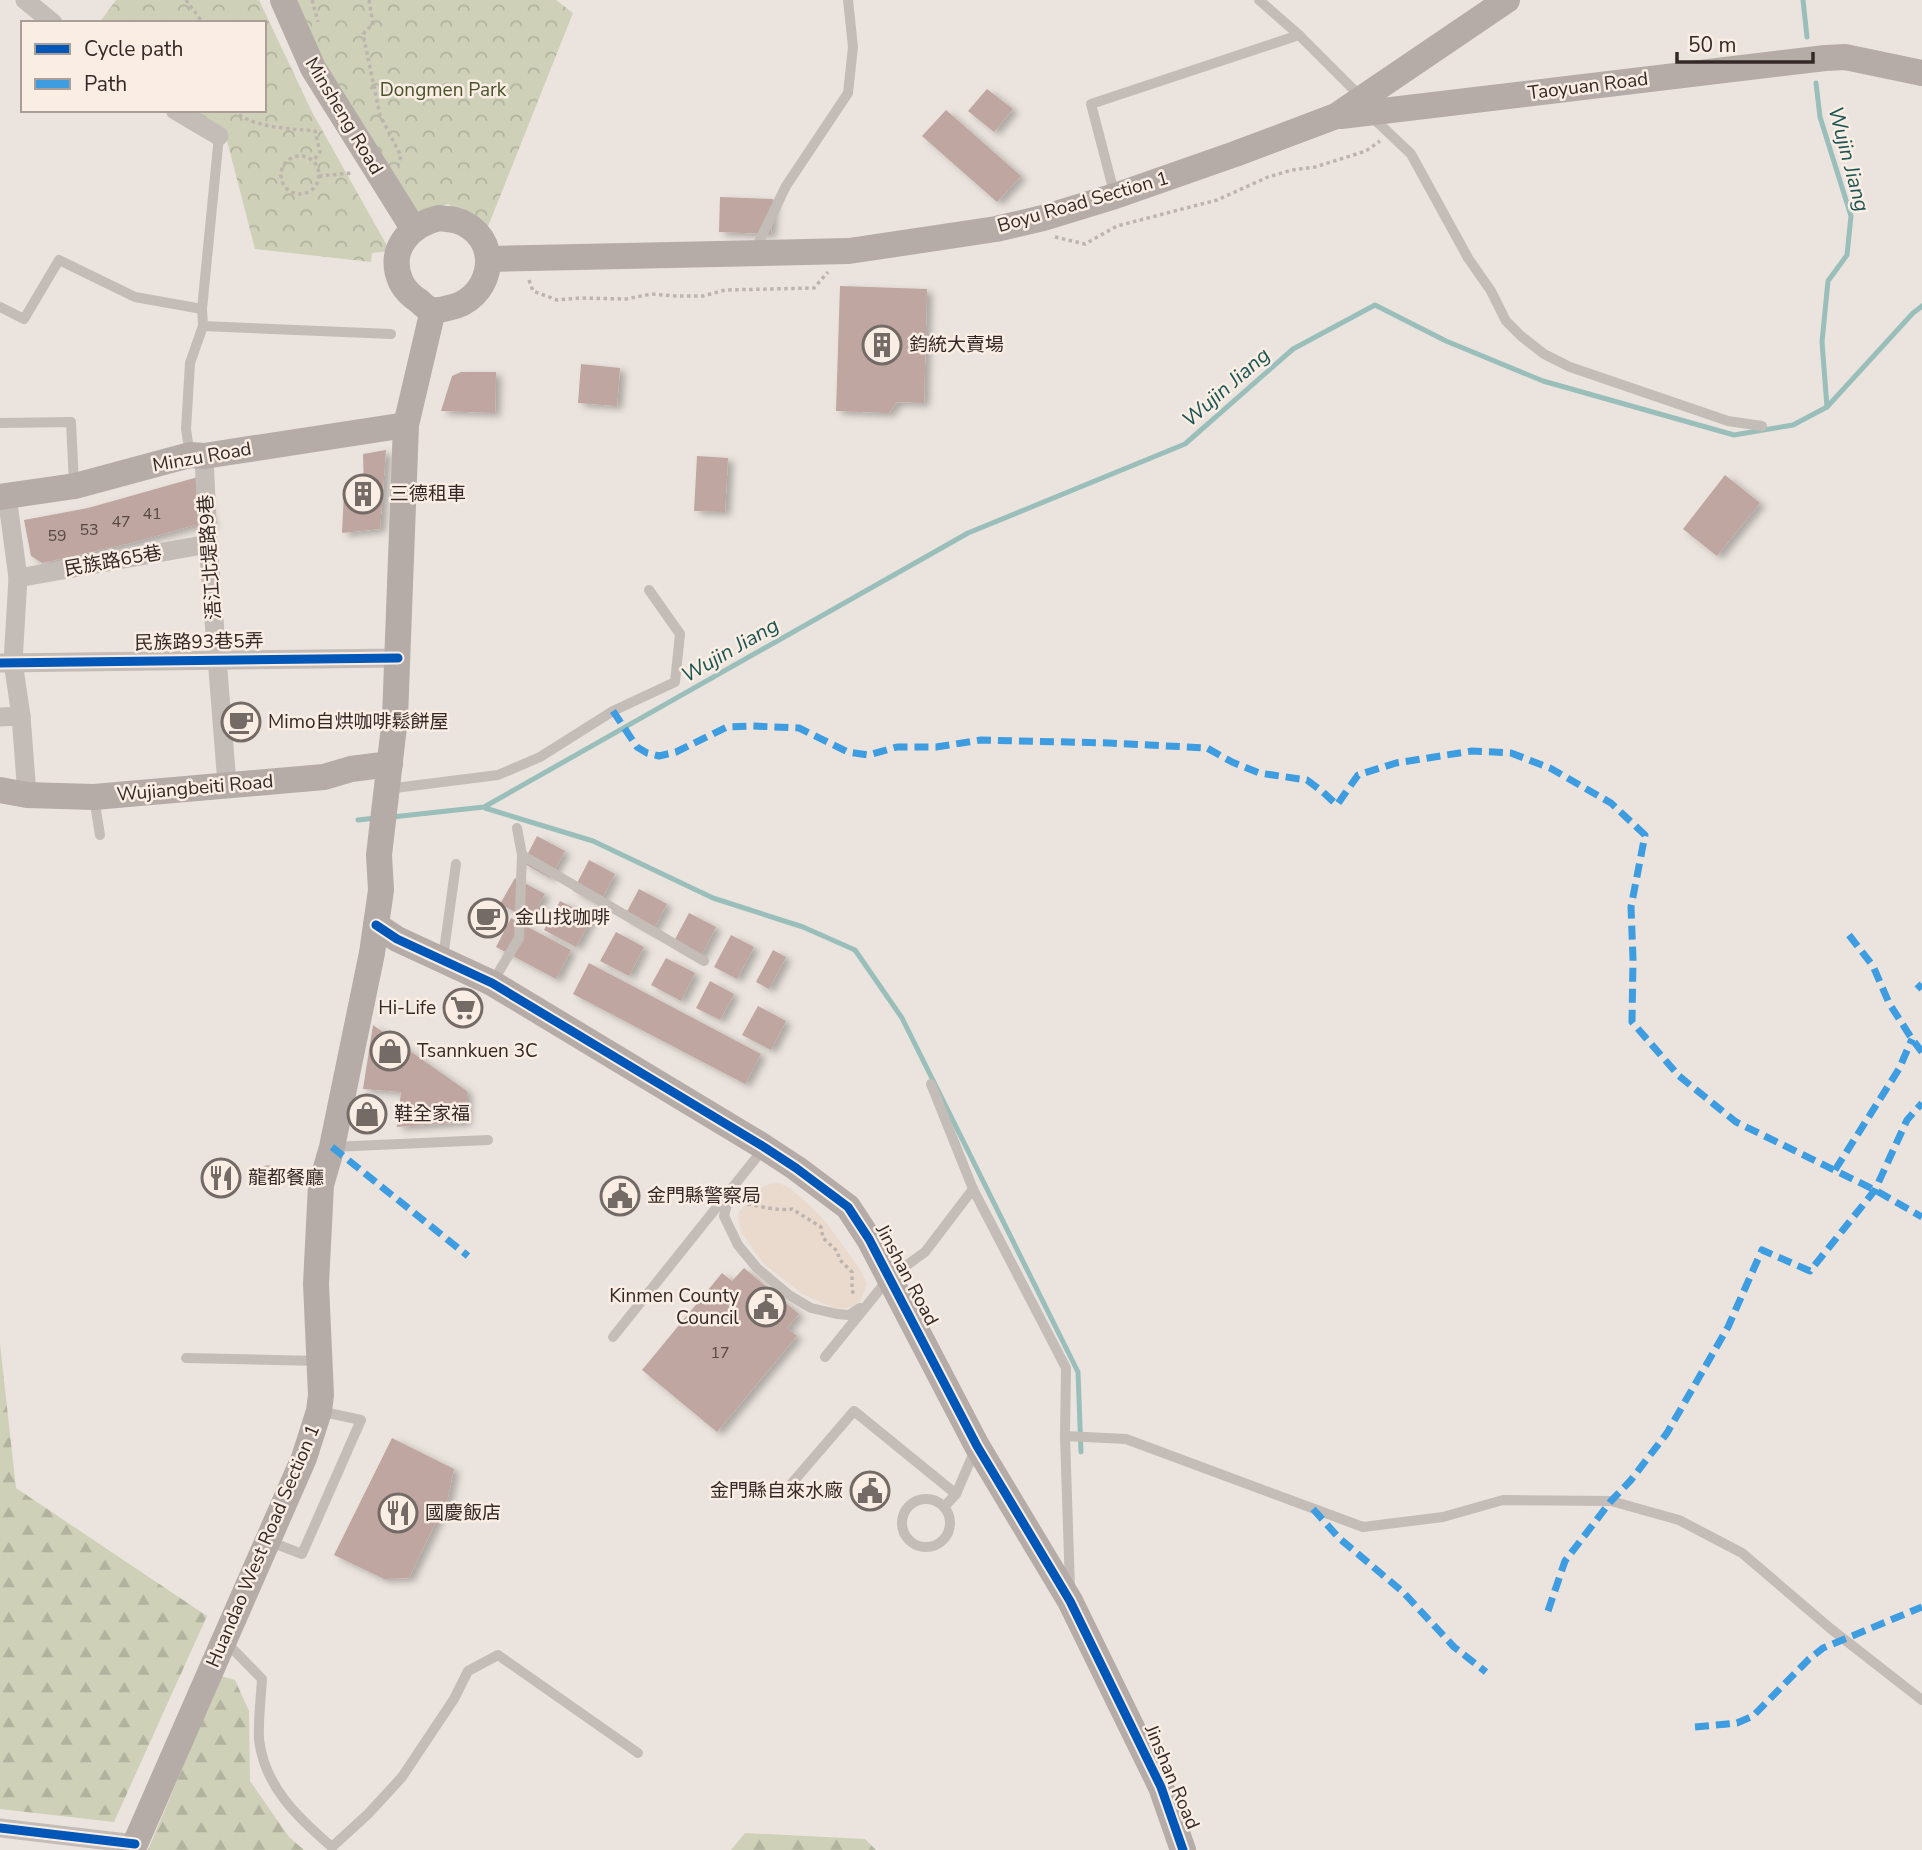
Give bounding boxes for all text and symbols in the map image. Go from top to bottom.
legend [21,21,266,112]
scale bar [1677,21,1814,65]
text: 50 m [1688,31,1737,59]
text: Cycle path [84,35,183,63]
street label: Minsheng Road [299,53,389,179]
street label: Taoyuan Road [1526,66,1650,106]
text: Path [84,70,127,98]
park label: Dongmen Park [380,77,507,103]
water label: Wujin Jiang [1821,103,1877,215]
street label: Boyu Road Section 1 [994,165,1172,239]
building icon: 鈞統大賣場 [861,324,903,366]
place label: 鈞統大賣場 [909,332,1004,358]
water label: Wujin Jiang [1176,341,1276,433]
street label: Minzu Road [151,436,253,478]
building icon: 三德租車 [342,473,384,515]
place label: 三德租車 [390,481,466,507]
street label: 浯江北堤路9巷 [193,494,227,620]
house number: 41 [142,503,162,525]
house number: 47 [111,511,131,533]
house number: 53 [79,519,99,541]
house number: 59 [47,525,67,547]
street label: 民族路65巷 [62,540,164,582]
water label: Wujin Jiang [676,611,784,689]
street label: 民族路93巷5弄 [134,628,264,656]
cafe icon: Mimo自烘咖啡鬆餅屋 [220,701,262,743]
place label: Mimo自烘咖啡鬆餅屋 [268,709,448,735]
street label: Wujiangbeiti Road [116,768,274,808]
cafe icon: 金山找咖啡 [467,897,509,939]
place label: 金山找咖啡 [515,905,610,931]
supermarket icon: Hi-Life [442,987,484,1029]
place label: Hi-Life [378,995,436,1021]
shop icon: Tsannkuen 3C [369,1030,411,1072]
place label: Tsannkuen 3C [417,1038,538,1064]
shop icon: 鞋全家福 [346,1093,388,1135]
place label: 鞋全家福 [394,1101,470,1127]
restaurant icon: 龍都餐廳 [200,1157,242,1199]
place label: 龍都餐廳 [248,1165,324,1191]
public building icon: 金門縣警察局 [599,1175,641,1217]
place label: 金門縣警察局 [647,1183,761,1209]
street label: Jinshan Road [869,1219,945,1330]
place label: Kinmen County Council [609,1283,739,1331]
public building icon: Kinmen County Council [745,1286,787,1328]
house number: 17 [710,1342,730,1364]
street label: Huandao West Road Section 1 [200,1421,326,1671]
public building icon: 金門縣自來水廠 [849,1470,891,1512]
place label: 金門縣自來水廠 [710,1478,843,1504]
restaurant icon: 國慶飯店 [377,1492,419,1534]
place label: 國慶飯店 [425,1500,501,1526]
street label: Jinshan Road [1138,1720,1206,1833]

